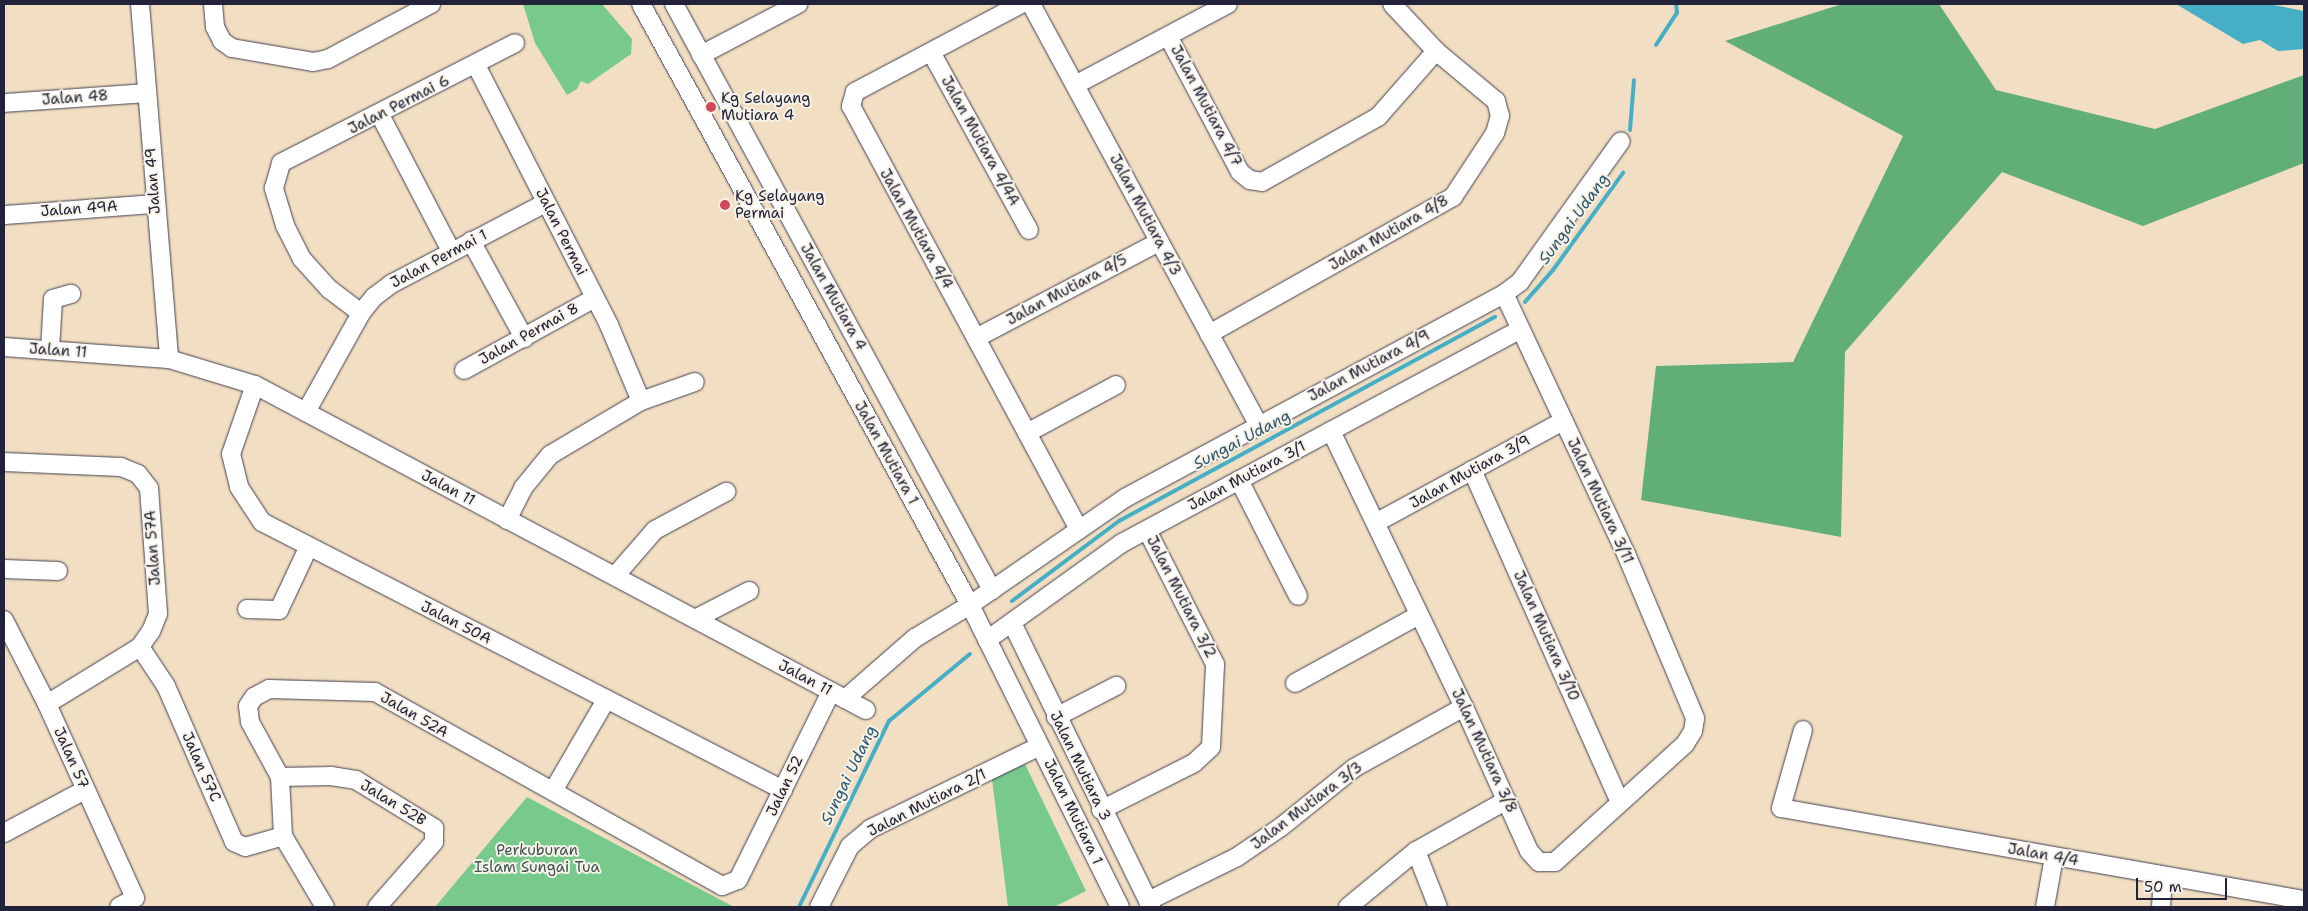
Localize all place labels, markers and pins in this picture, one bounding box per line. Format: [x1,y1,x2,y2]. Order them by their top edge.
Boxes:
place label: Kg Selayang Mutiara 4 [721,89,810,124]
marker: Kg Selayang Mutiara 4 [705,101,717,113]
place label: Kg Selayang Permai [735,187,824,222]
marker: Kg Selayang Permai [719,199,731,211]

